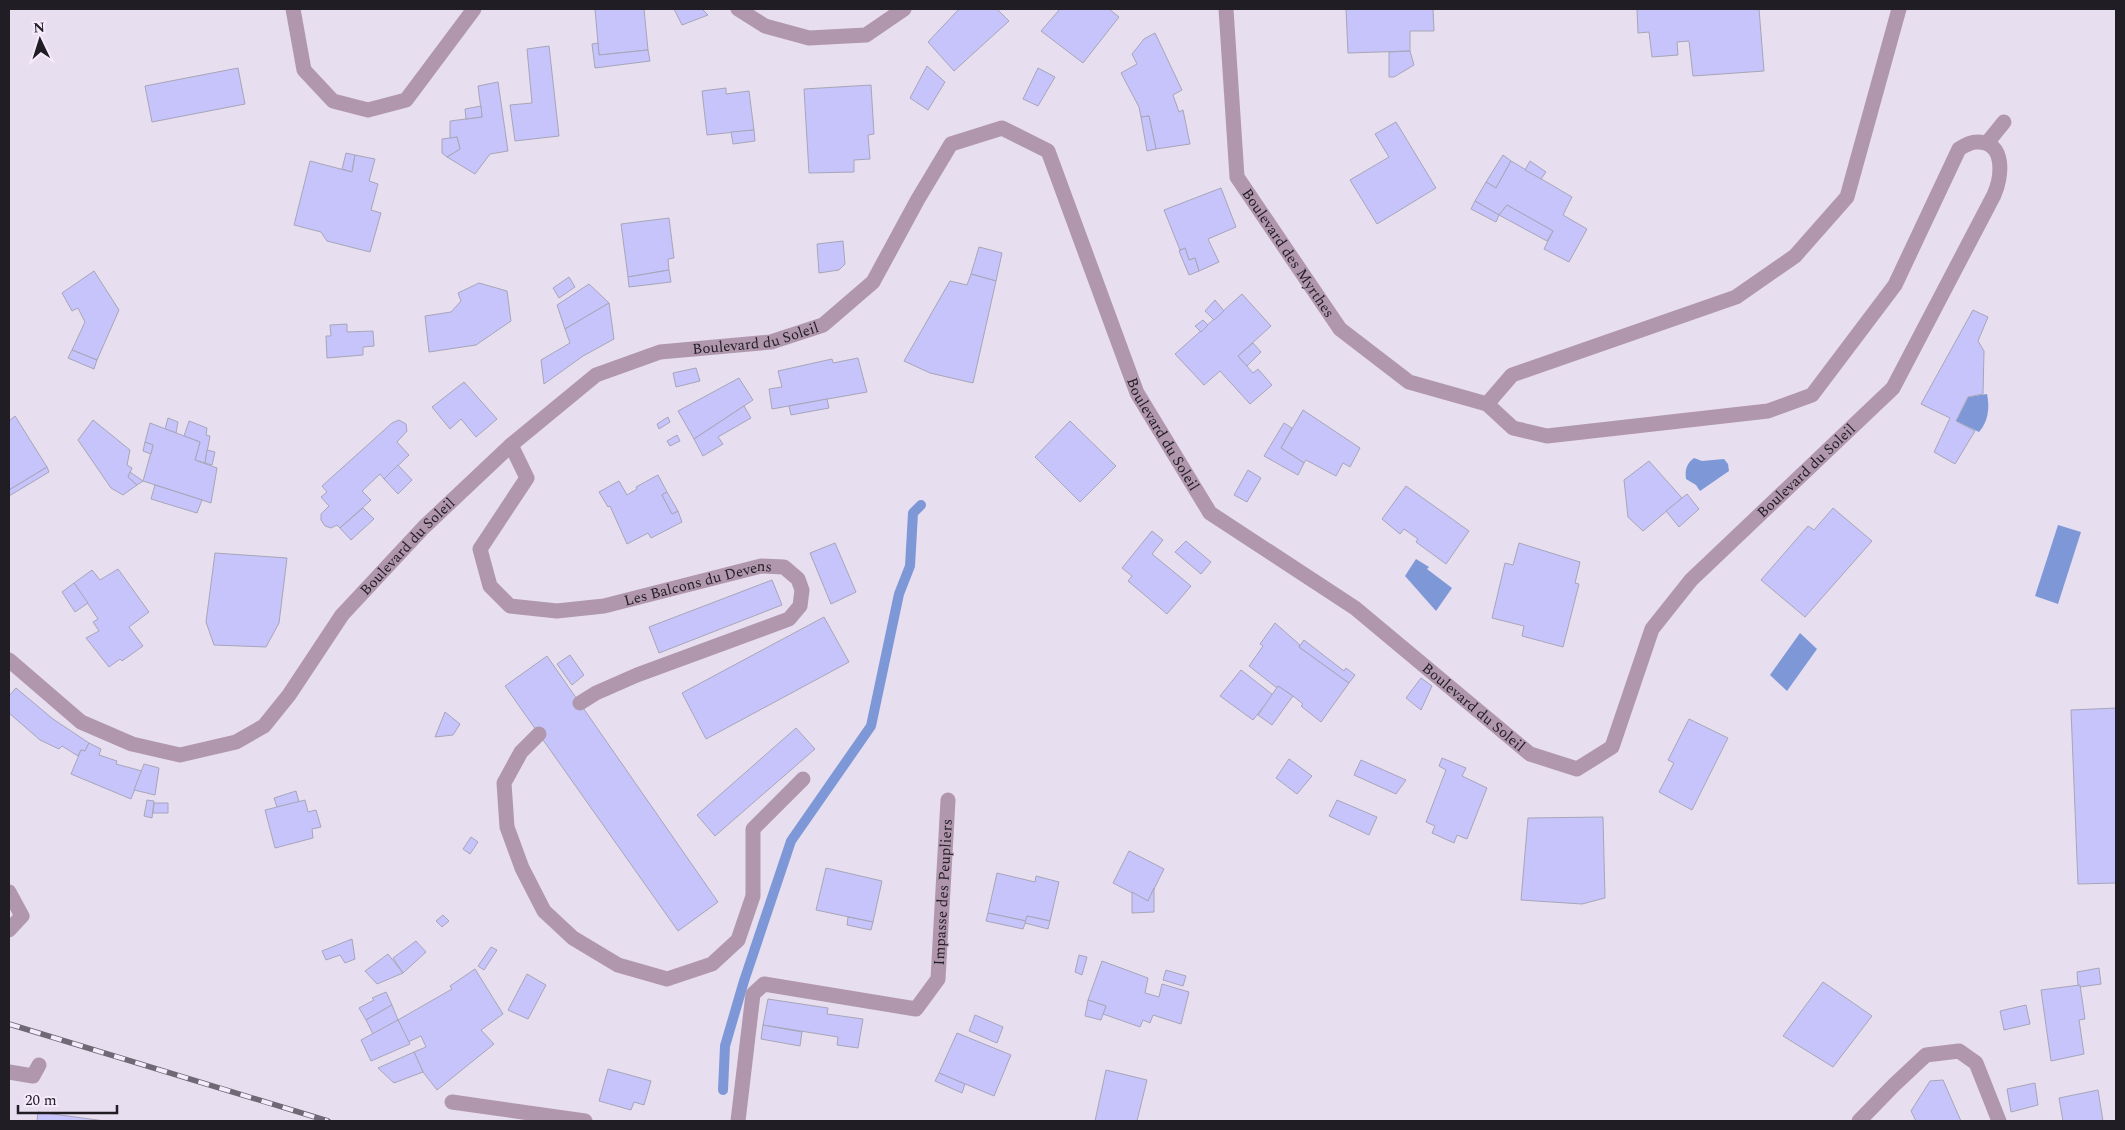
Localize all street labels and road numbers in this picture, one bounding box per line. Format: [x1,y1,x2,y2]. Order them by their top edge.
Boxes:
street label: Boulevard des Myrthes [1236,183,1341,322]
street label: Boulevard du Soleil [691,316,822,361]
street label: Boulevard du Soleil [1121,374,1205,495]
street label: Boulevard du Soleil [1751,418,1861,523]
street label: Boulevard du Soleil [354,492,460,601]
street label: Les Balcons du Devens [622,554,773,612]
street label: Boulevard du Soleil [1417,657,1530,757]
street label: Impasse des Peupliers [927,818,958,966]

